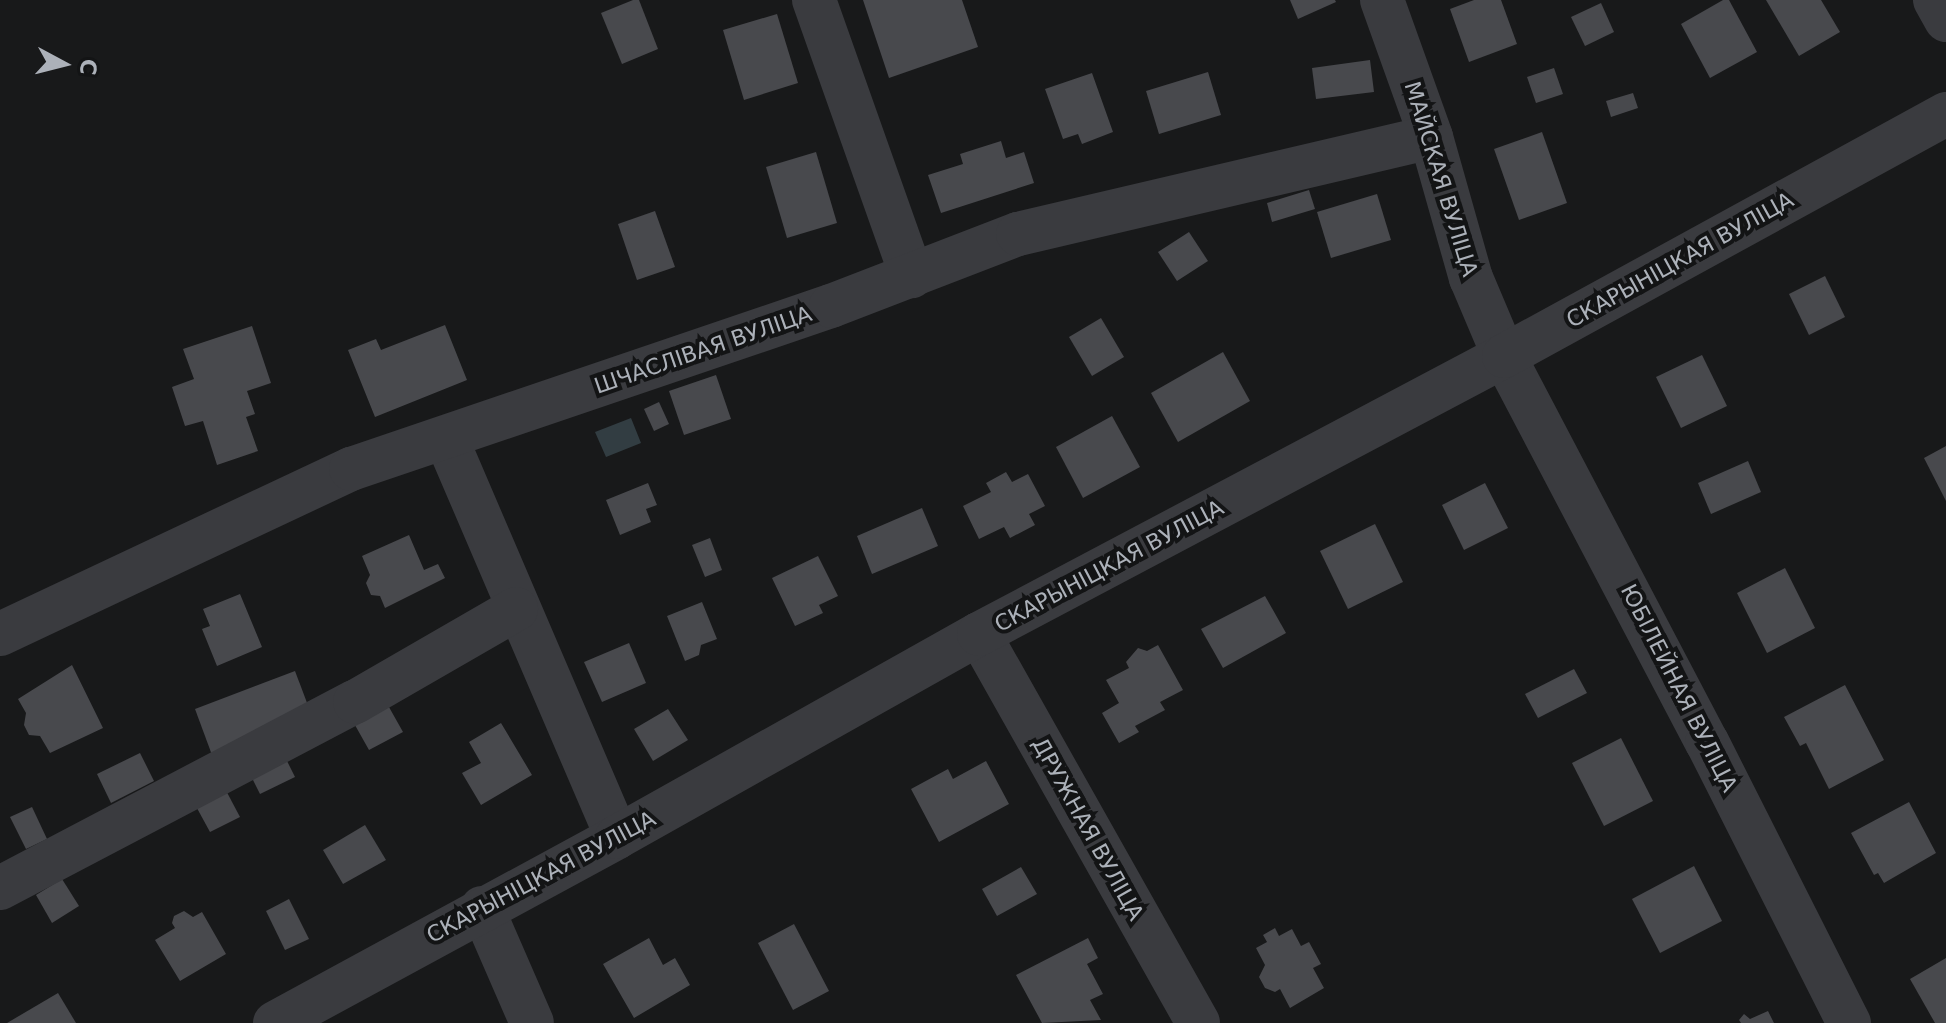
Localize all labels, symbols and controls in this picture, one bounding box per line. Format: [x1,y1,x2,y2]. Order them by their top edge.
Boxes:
north arrow [24,24,104,104]
text: С [75,57,102,77]
street label: МАЙСКАЯ ВУЛІЦА [1399,78,1483,280]
street label: СКАРЫНІЦКАЯ ВУЛІЦА [1562,187,1798,333]
street label: ШЧАСЛІВАЯ ВУЛІЦА [591,300,815,400]
street label: СКАРЫНІЦКАЯ ВУЛІЦА [990,494,1228,638]
street label: ЮБІЛЕЙНАЯ ВУЛІЦА [1615,580,1743,796]
street label: ДРУЖНАЯ ВУЛІЦА [1027,733,1149,925]
street label: СКАРЫНІЦКАЯ ВУЛІЦА [422,805,660,949]

